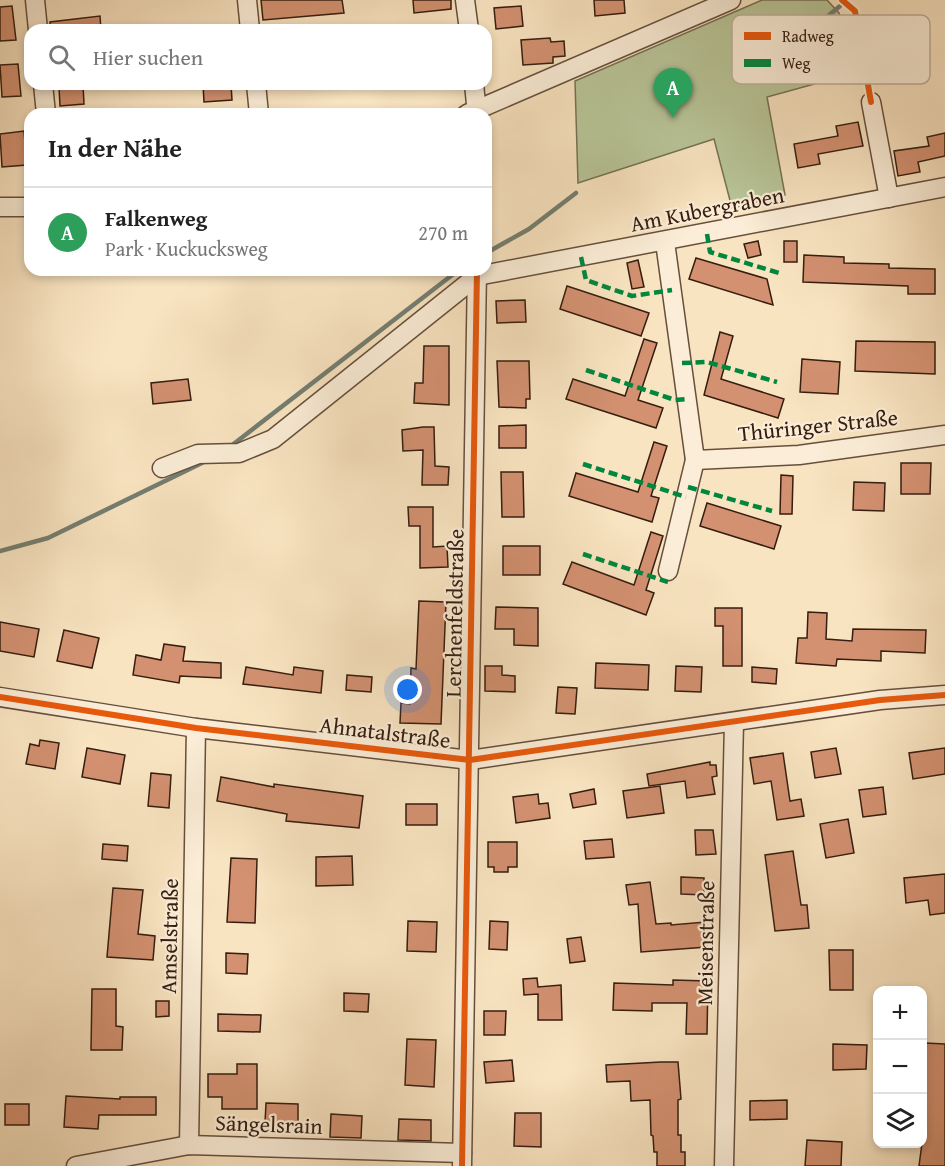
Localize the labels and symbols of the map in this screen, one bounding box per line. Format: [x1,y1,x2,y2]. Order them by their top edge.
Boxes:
legend [732,15,930,84]
text: Radweg [782,24,834,48]
text: Weg [782,51,810,75]
pin: A [654,68,692,118]
street label: Am Kubergraben [627,178,787,240]
street label: Thüringer Straße [737,401,899,449]
street label: Lerchenfeldstraße [437,528,471,698]
your location [393,675,422,704]
street label: Ahnatalstraße [318,708,452,756]
street label: Amselstraße [152,878,186,994]
street label: Meisenstraße [688,880,722,1006]
street label: Sängelsrain [215,1106,324,1142]

